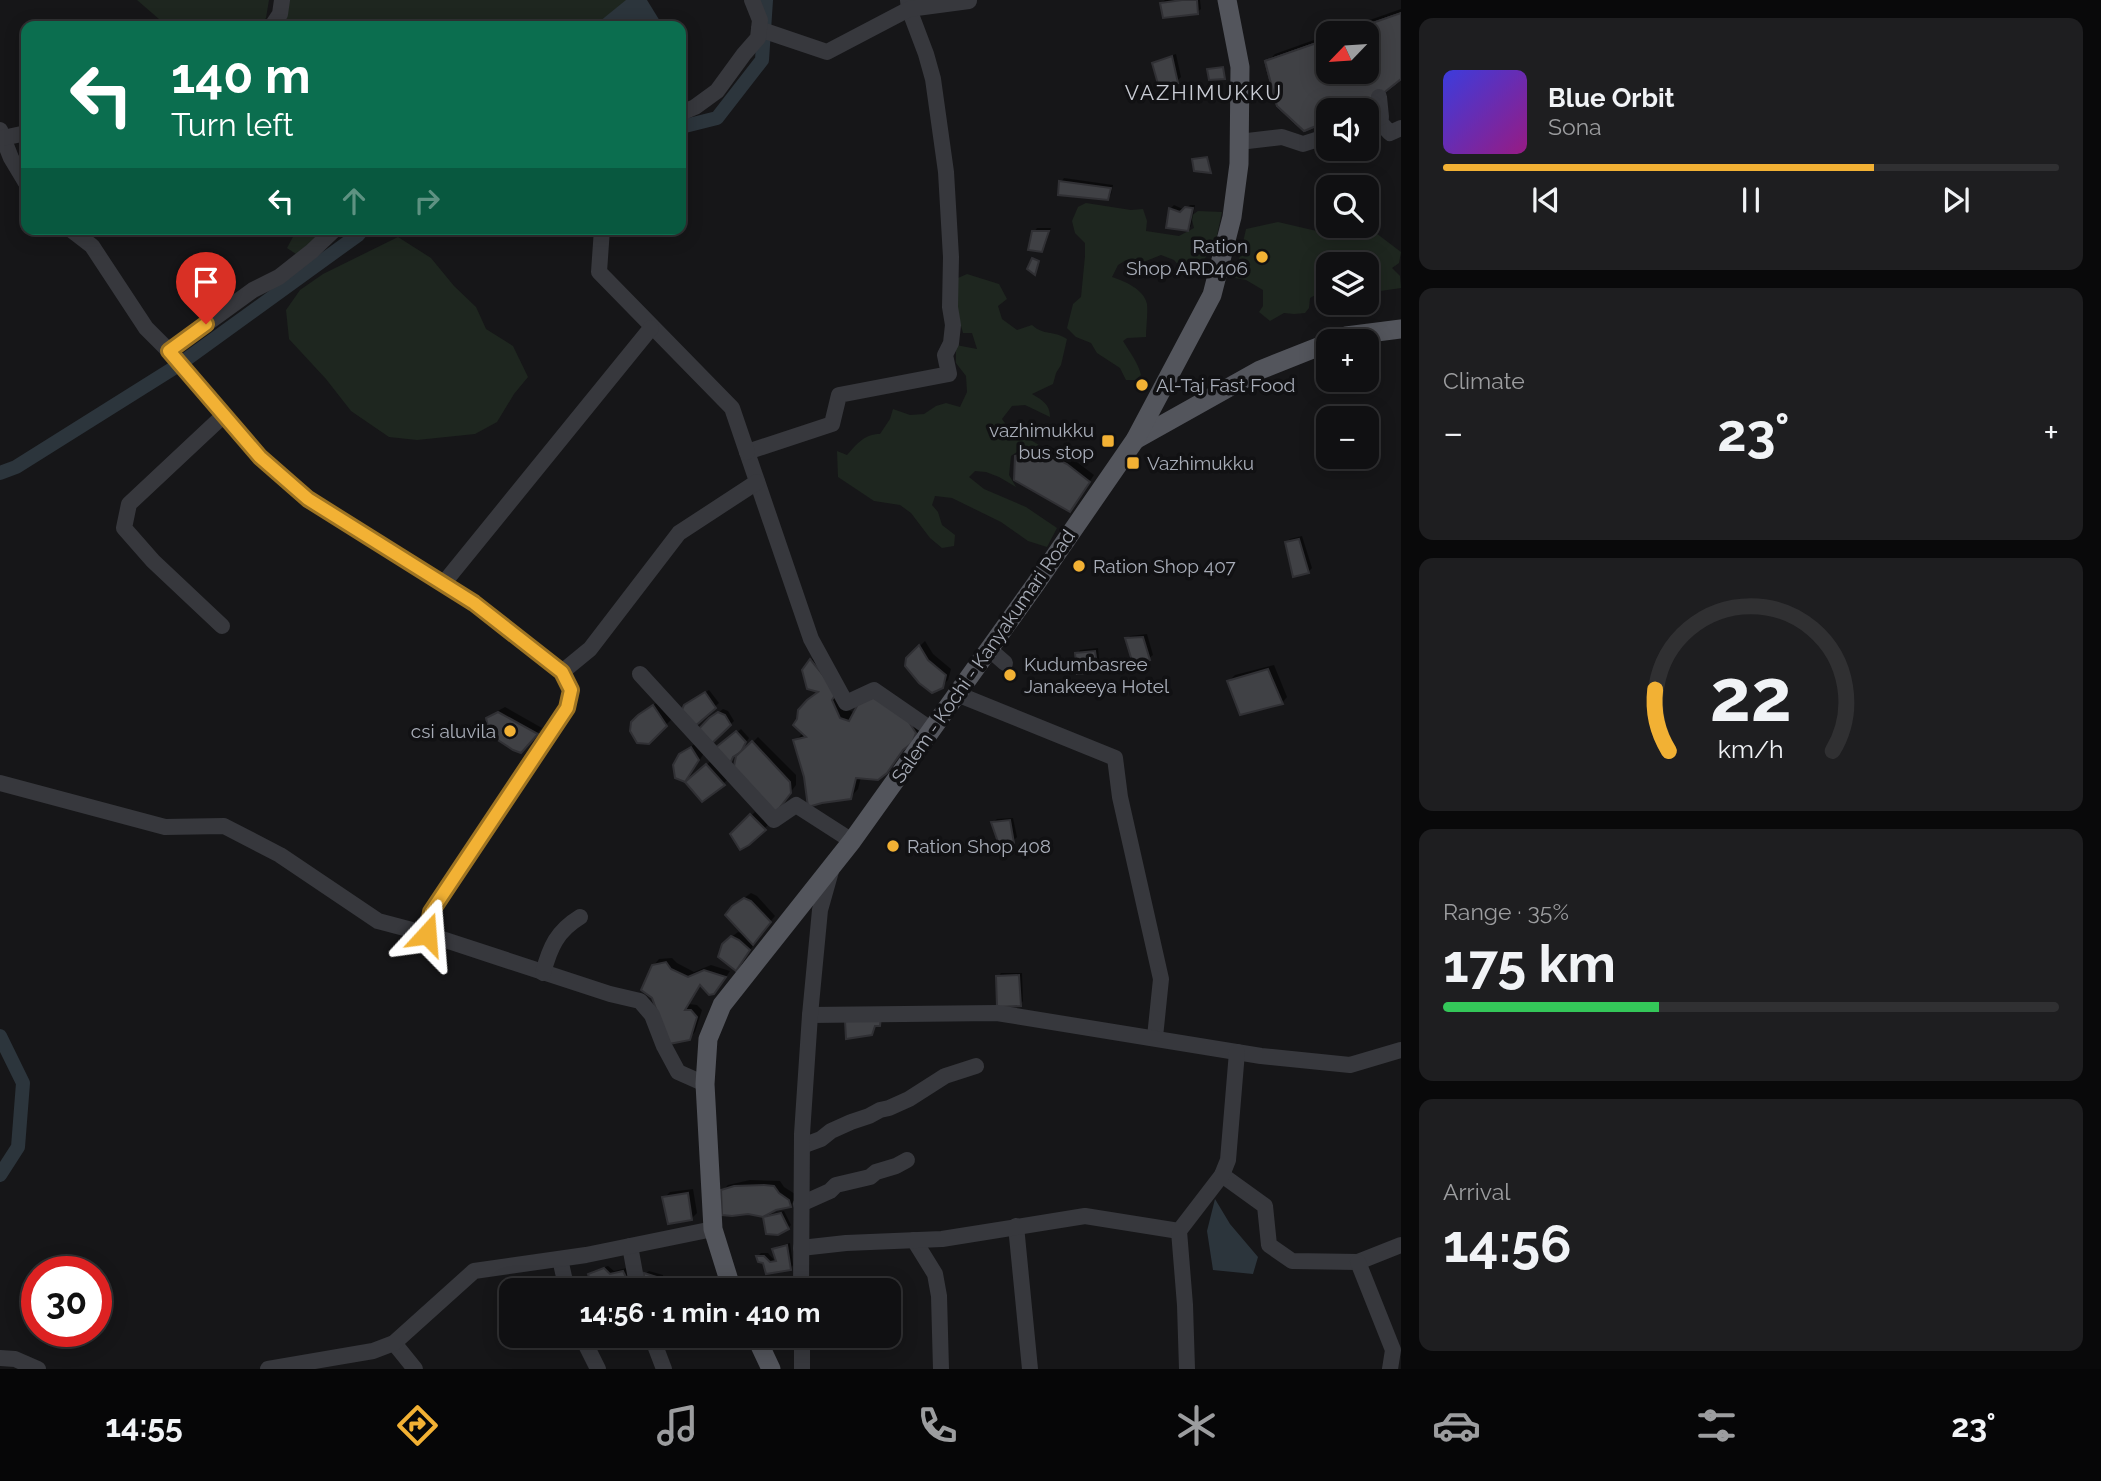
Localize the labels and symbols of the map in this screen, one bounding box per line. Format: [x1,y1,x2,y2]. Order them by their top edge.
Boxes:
north arrow [1316,21,1379,84]
district label: VAZHIMUKKU [1125,80,1283,105]
place label: Ration Shop ARD406 [1126,235,1248,279]
marker: Ration Shop ARD406 [1254,249,1270,265]
pin [176,252,236,324]
place label: Al-Taj Fast Food [1156,374,1295,396]
marker: Al-Taj Fast Food [1134,377,1150,393]
place label: vazhimukku bus stop [989,419,1094,463]
marker: vazhimukku bus stop [1100,433,1116,449]
place label: Vazhimukku [1147,452,1254,474]
marker: Vazhimukku [1125,455,1141,471]
street label: Salem - Kochi - Kanyakumari Road [887,525,1079,787]
place label: Ration Shop 407 [1093,555,1236,577]
marker: Ration Shop 407 [1071,558,1087,574]
place label: Kudumbasree Janakeeya Hotel [1024,653,1170,697]
marker: Kudumbasree Janakeeya Hotel [1002,667,1018,683]
place label: csi aluvila [411,720,496,742]
marker: csi aluvila [502,723,518,739]
place label: Ration Shop 408 [907,835,1051,857]
marker: Ration Shop 408 [885,838,901,854]
position arrow [390,897,464,971]
speed limit sign: 30 [21,1256,112,1347]

